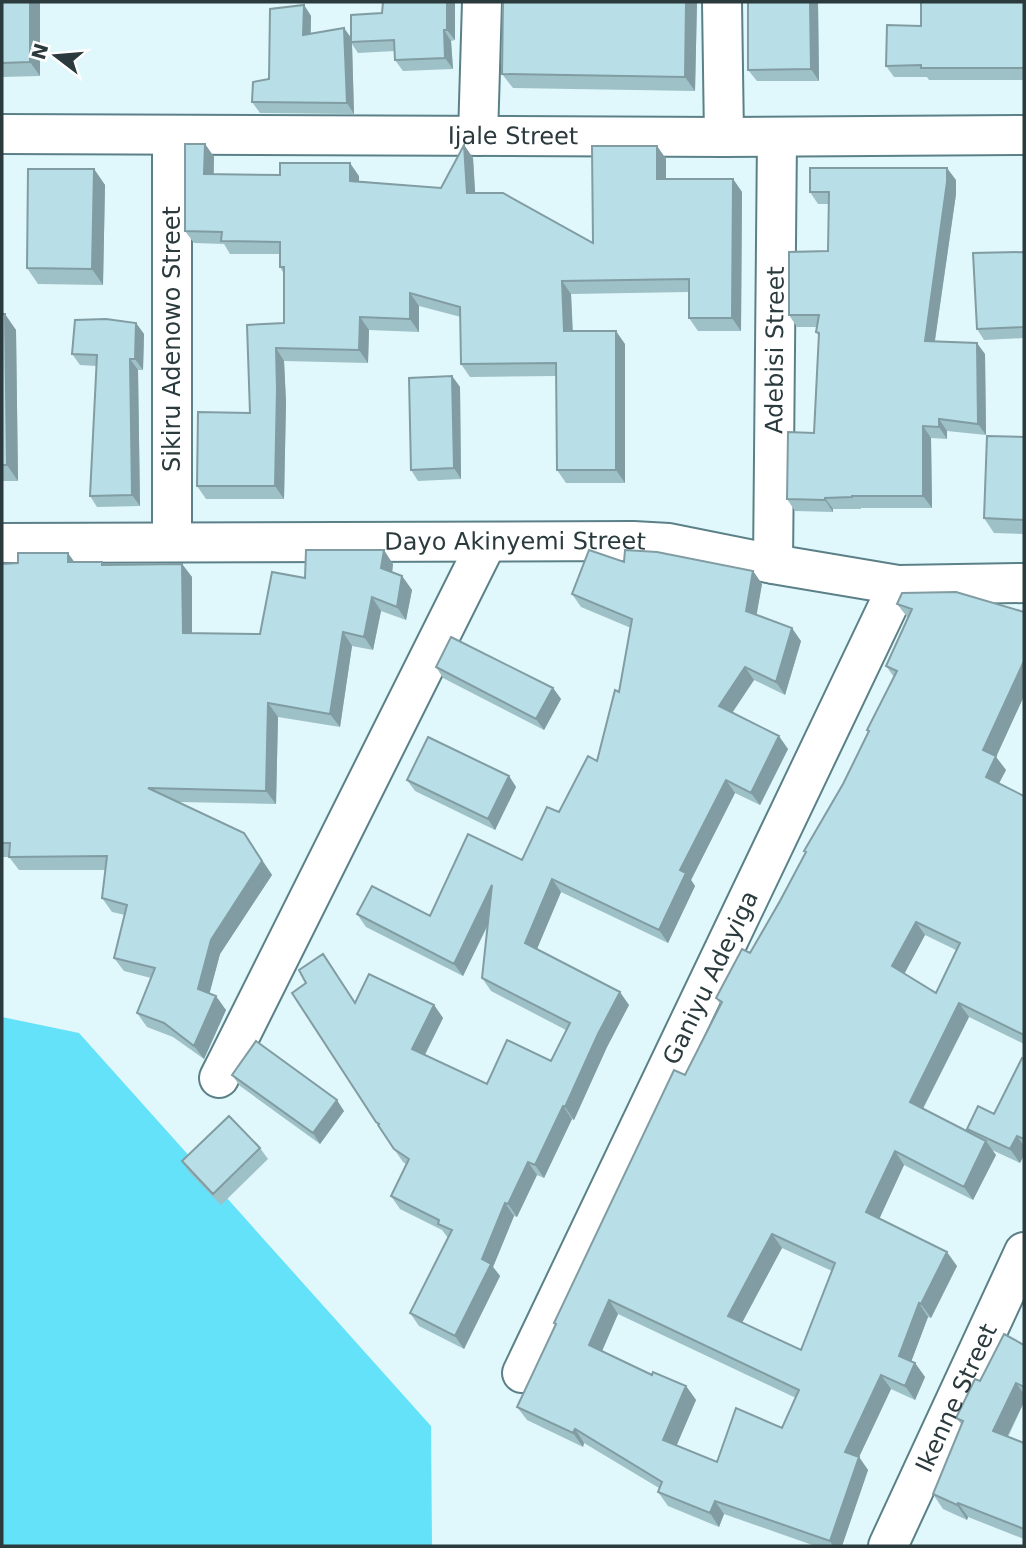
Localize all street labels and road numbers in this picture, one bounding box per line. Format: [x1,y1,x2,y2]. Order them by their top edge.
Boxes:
street label: Ijale Street [448,122,578,150]
street label: Sikiru Adenowo Street [158,206,186,472]
street label: Adebisi Street [760,266,790,434]
street label: Dayo Akinyemi Street [384,527,647,556]
street label: Ganiyu Adeyiga [657,886,764,1069]
street label: Ikenne Street [910,1319,1003,1477]

